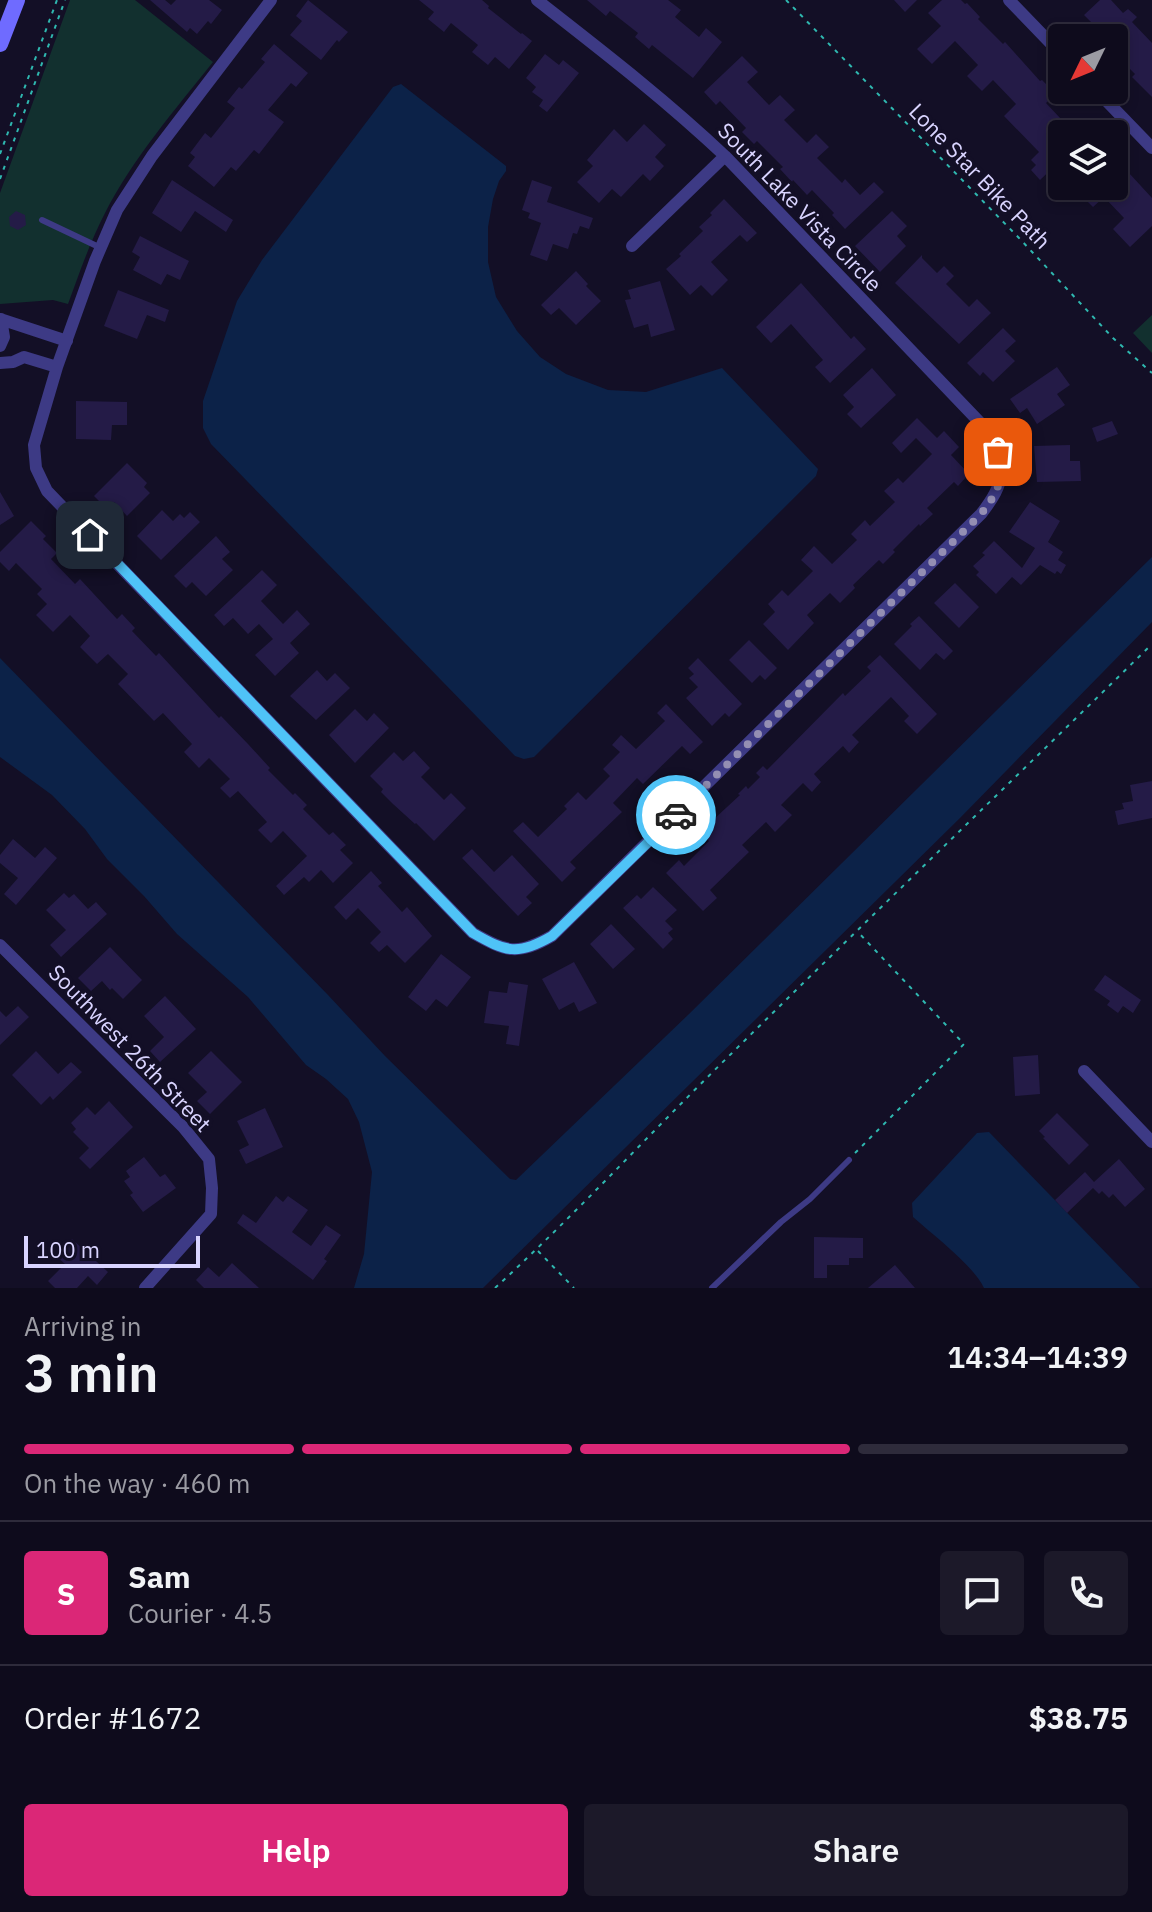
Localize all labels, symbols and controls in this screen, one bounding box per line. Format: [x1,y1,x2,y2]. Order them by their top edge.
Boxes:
north arrow [1048,24,1128,104]
map controls [1048,24,1128,200]
street label: Lone Star Bike Path [903,97,1057,255]
street label: South Lake Vista Circle [712,116,889,298]
button: layers [1048,120,1128,200]
pin [964,418,1032,486]
icon: bag [976,430,1020,474]
pin [56,501,124,569]
icon: home [68,513,112,557]
courier [636,775,716,855]
icon: car [654,793,698,837]
street label: Southwest 26th Street [43,958,218,1138]
scale bar [24,1232,200,1268]
text: 100 m [36,1235,100,1264]
text: Arriving in [24,1309,141,1343]
text: 14:34–14:39 [947,1337,1128,1376]
text: 3 min [24,1339,159,1406]
text: On the way · 460 m [24,1466,250,1500]
button: chat [940,1551,1024,1635]
button: phone [1044,1551,1128,1635]
text: Sam [128,1557,191,1596]
text: S [57,1574,75,1613]
text: Courier · 4.5 [128,1596,272,1630]
text: Order #1672 [24,1698,201,1737]
text: $38.75 [1029,1698,1128,1737]
button: Help [24,1804,568,1896]
button: Share [584,1804,1128,1896]

